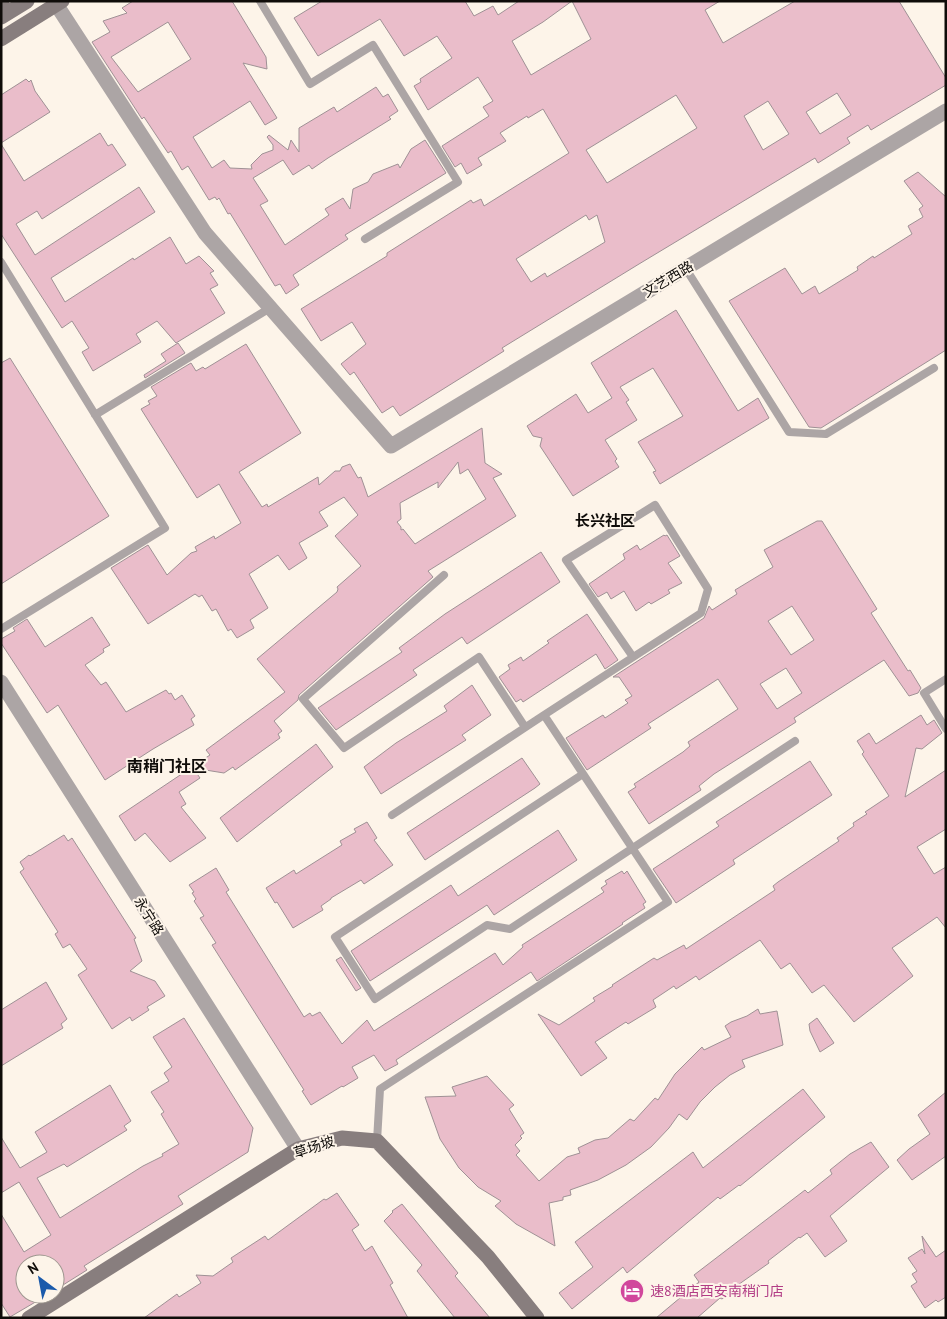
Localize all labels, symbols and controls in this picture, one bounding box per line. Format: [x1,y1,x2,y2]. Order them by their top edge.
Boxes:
street label: 文艺西路 [639,257,697,301]
district label: 长兴社区 [575,511,635,530]
district label: 南稍门社区 [127,756,207,776]
street label: 永宁路 [130,893,168,939]
street label: 草场坡 [291,1132,337,1162]
north arrow [15,1254,65,1304]
text: N [24,1258,42,1278]
hotel icon: 速8酒店西安南稍门店 [619,1278,645,1304]
place label: 速8酒店西安南稍门店 [650,1282,784,1300]

